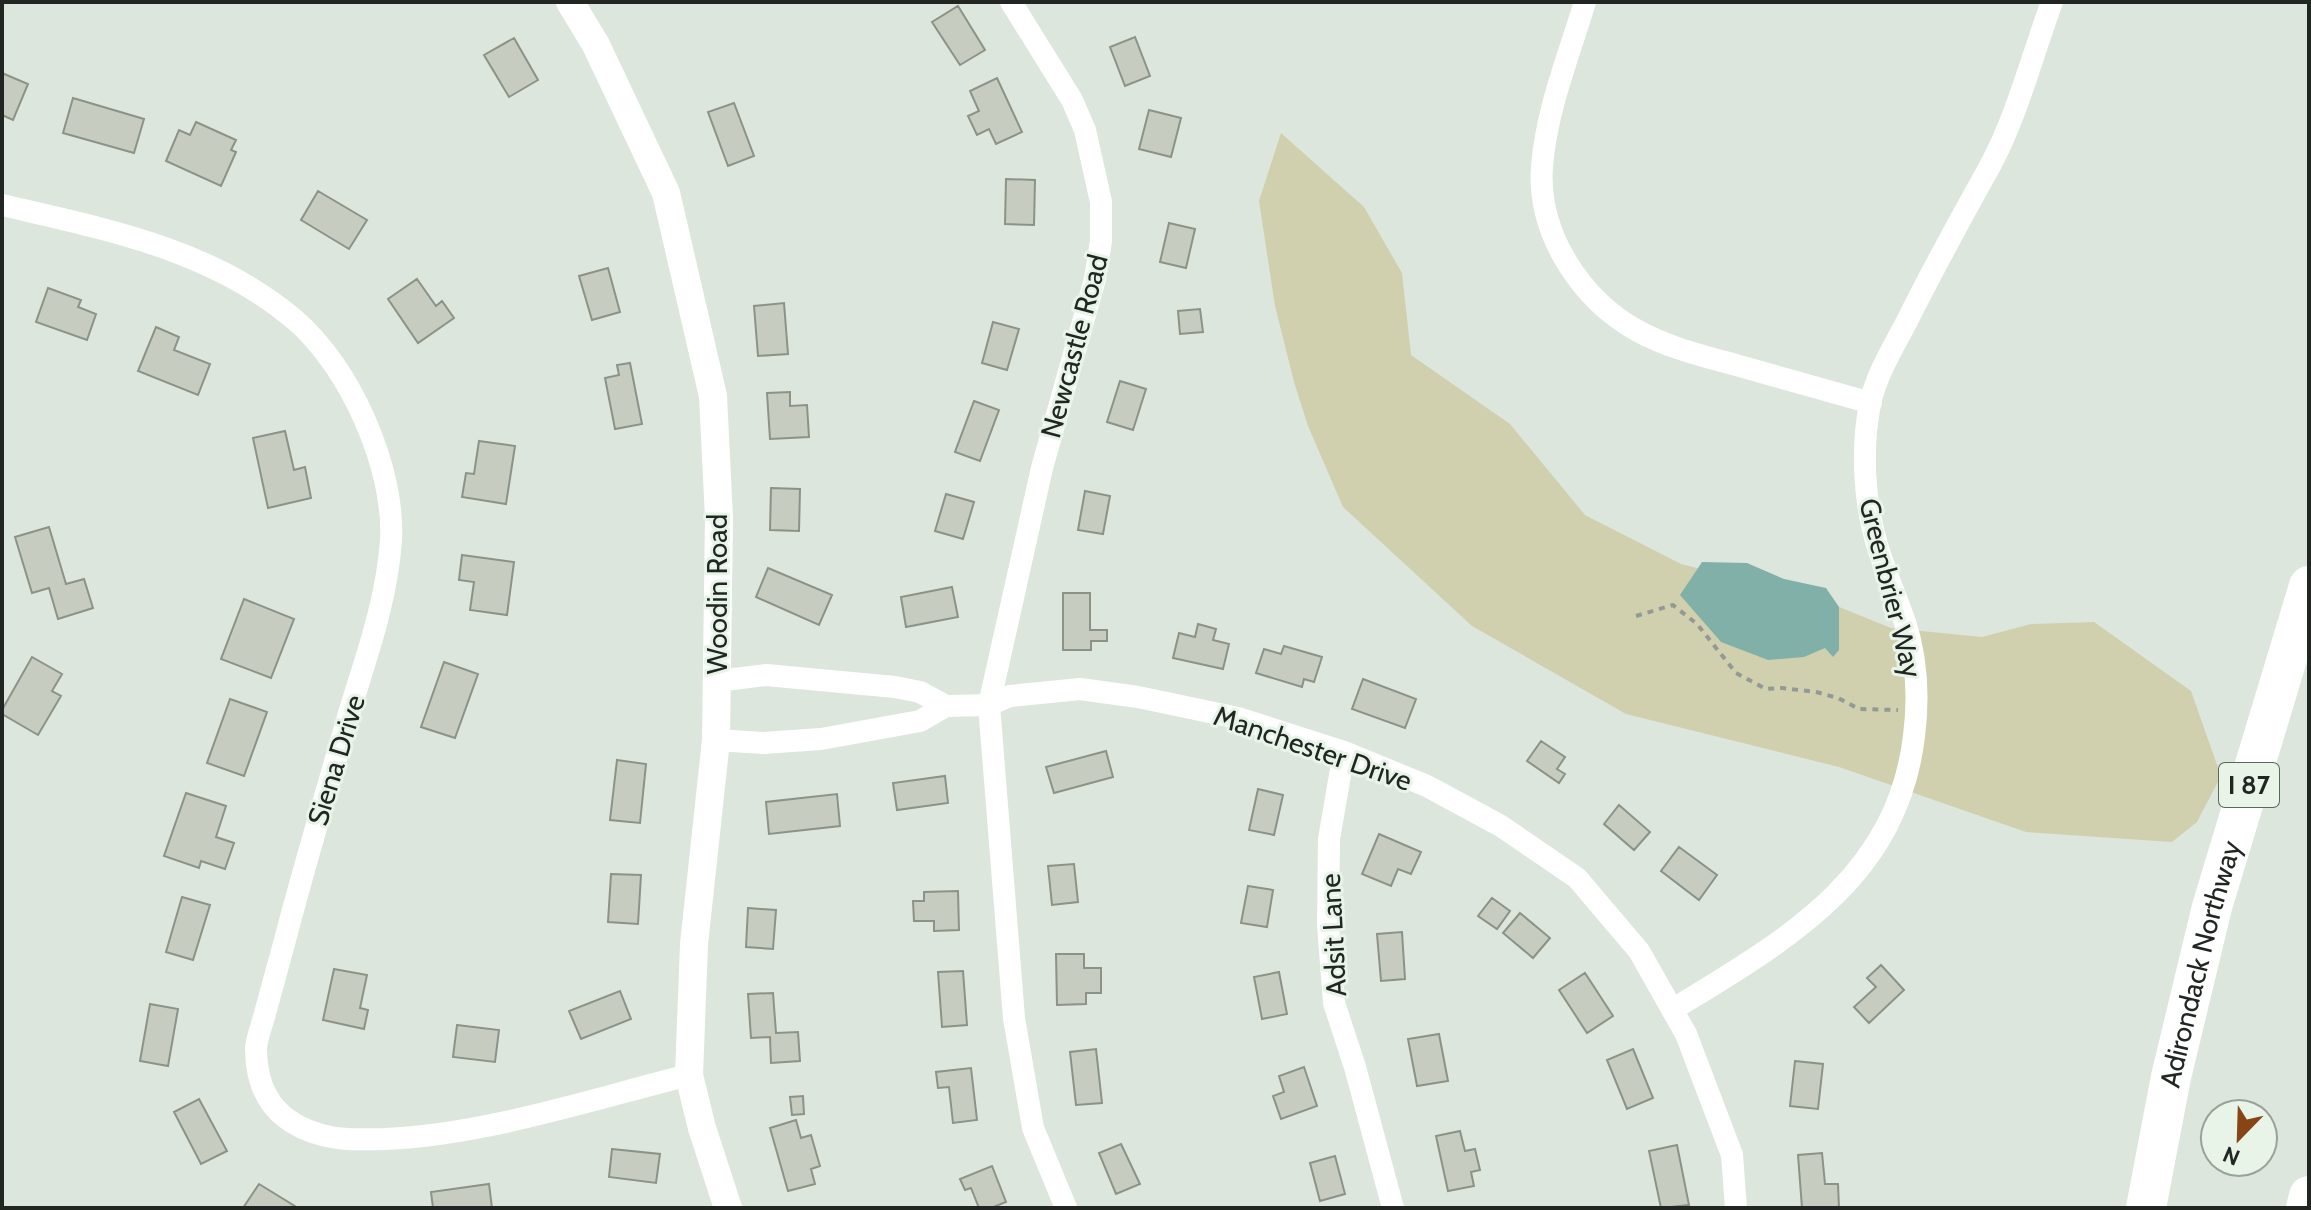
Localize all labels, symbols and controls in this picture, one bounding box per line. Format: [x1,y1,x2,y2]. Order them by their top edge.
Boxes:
street label: Newcastle Road [1033,250,1115,442]
street label: Greenbrier Way [1852,495,1930,681]
street label: Woodin Road [700,514,734,674]
street label: Siena Drive [300,691,372,829]
street label: Manchester Drive [1210,698,1416,798]
road number: I 87 [2219,763,2279,807]
street label: Adirondack Northway [2152,836,2248,1090]
street label: Adsit Lane [1313,873,1353,997]
north arrow [2199,1098,2279,1178]
text: N [2219,1140,2244,1171]

